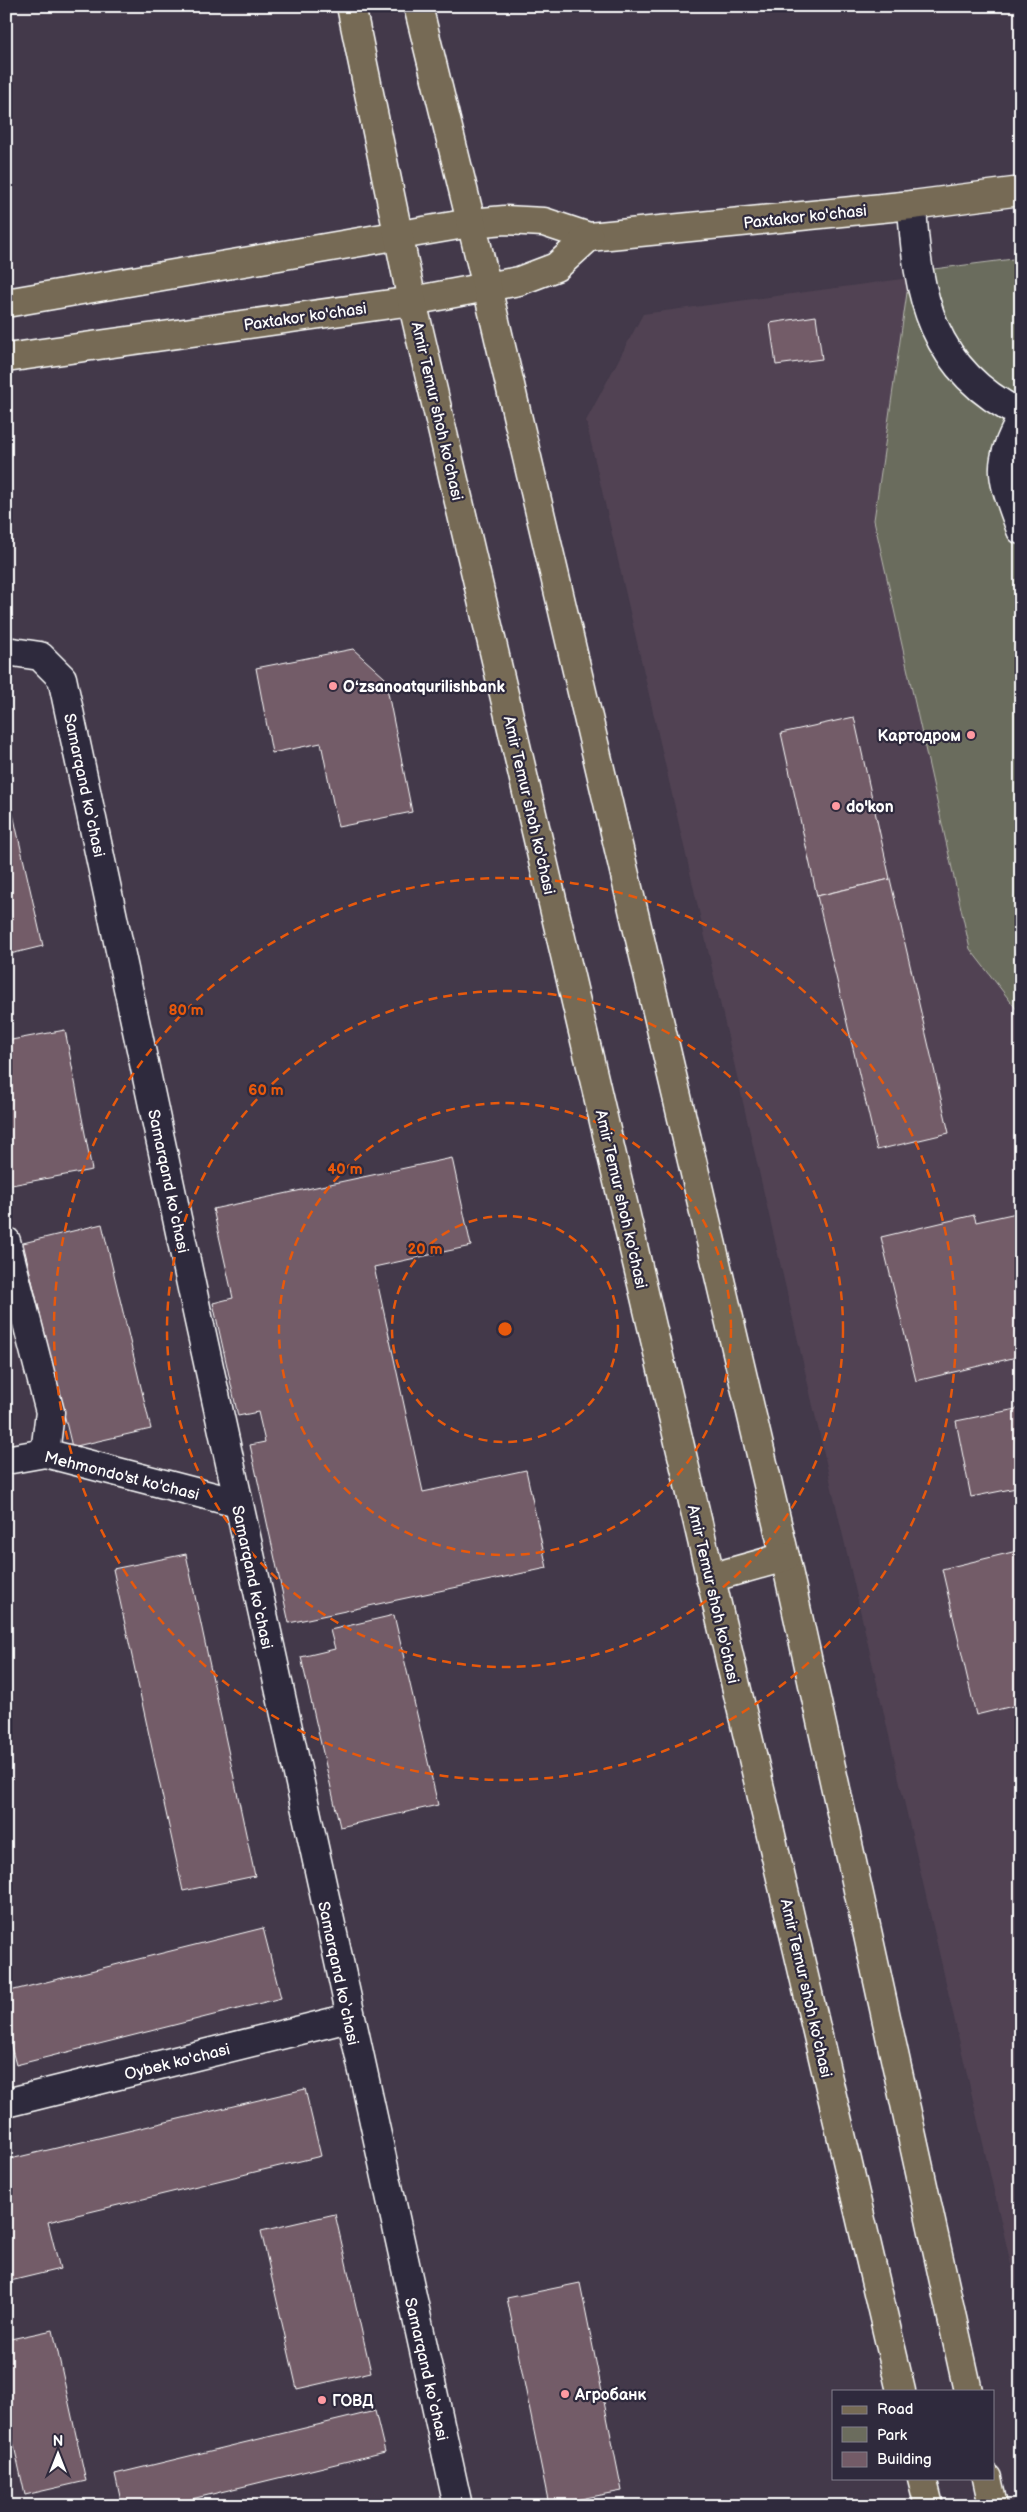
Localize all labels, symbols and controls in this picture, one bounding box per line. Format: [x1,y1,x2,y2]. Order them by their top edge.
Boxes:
street label: Paxtakor ko'chasi [742,202,868,233]
street label: Paxtakor ko'chasi [242,299,368,336]
street label: Amir Temur shoh ko'chasi [407,320,466,503]
place label: Oʻzsanoatqurilishbank [343,678,505,697]
marker: Oʻzsanoatqurilishbank [327,680,339,692]
street label: Samarqand ko‘chasi [59,712,108,859]
street label: Amir Temur shoh ko'chasi [499,714,558,897]
place label: Картодром [878,727,961,746]
marker: Картодром [965,729,977,741]
place label: do'kon [846,798,894,817]
marker: do'kon [830,800,842,812]
text: 80 m [168,1001,204,1020]
text: 60 m [248,1081,284,1100]
street label: Samarqand ko‘chasi [143,1108,192,1255]
street label: Amir Temur shoh ko'chasi [591,1108,650,1291]
text: 40 m [327,1160,363,1179]
text: 20 m [408,1240,443,1259]
centre of rings [496,1320,514,1338]
street label: Mehmondo'st ko'chasi [42,1448,201,1505]
street label: Amir Temur shoh ko'chasi [683,1503,742,1686]
street label: Samarqand ko‘chasi [227,1504,276,1651]
street label: Amir Temur shoh ko'chasi [776,1897,835,2080]
street label: Samarqand ko‘chasi [313,1900,362,2047]
street label: Oybek ko'chasi [123,2040,232,2085]
street label: Samarqand ko‘chasi [400,2296,451,2443]
place label: Агробанк [574,2386,646,2405]
marker: Агробанк [559,2388,571,2400]
legend [832,2390,994,2480]
place label: ГОВД [332,2392,374,2411]
marker: ГОВД [316,2394,328,2406]
text: Road [877,2400,913,2419]
text: Park [877,2426,908,2445]
north arrow [32,2430,82,2480]
text: N [53,2433,63,2450]
text: Building [877,2450,932,2469]

